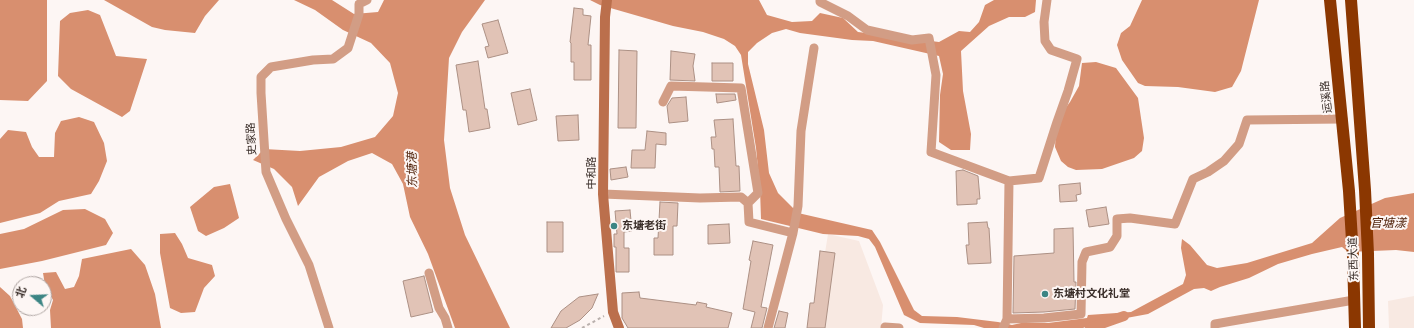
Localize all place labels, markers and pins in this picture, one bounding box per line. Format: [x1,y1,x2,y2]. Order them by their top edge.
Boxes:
place label: 东塘老街 [622,219,666,233]
marker: 东塘老街 [609,221,619,231]
place label: 东塘村文化礼堂 [1053,287,1130,301]
marker: 东塘村文化礼堂 [1040,289,1050,299]

